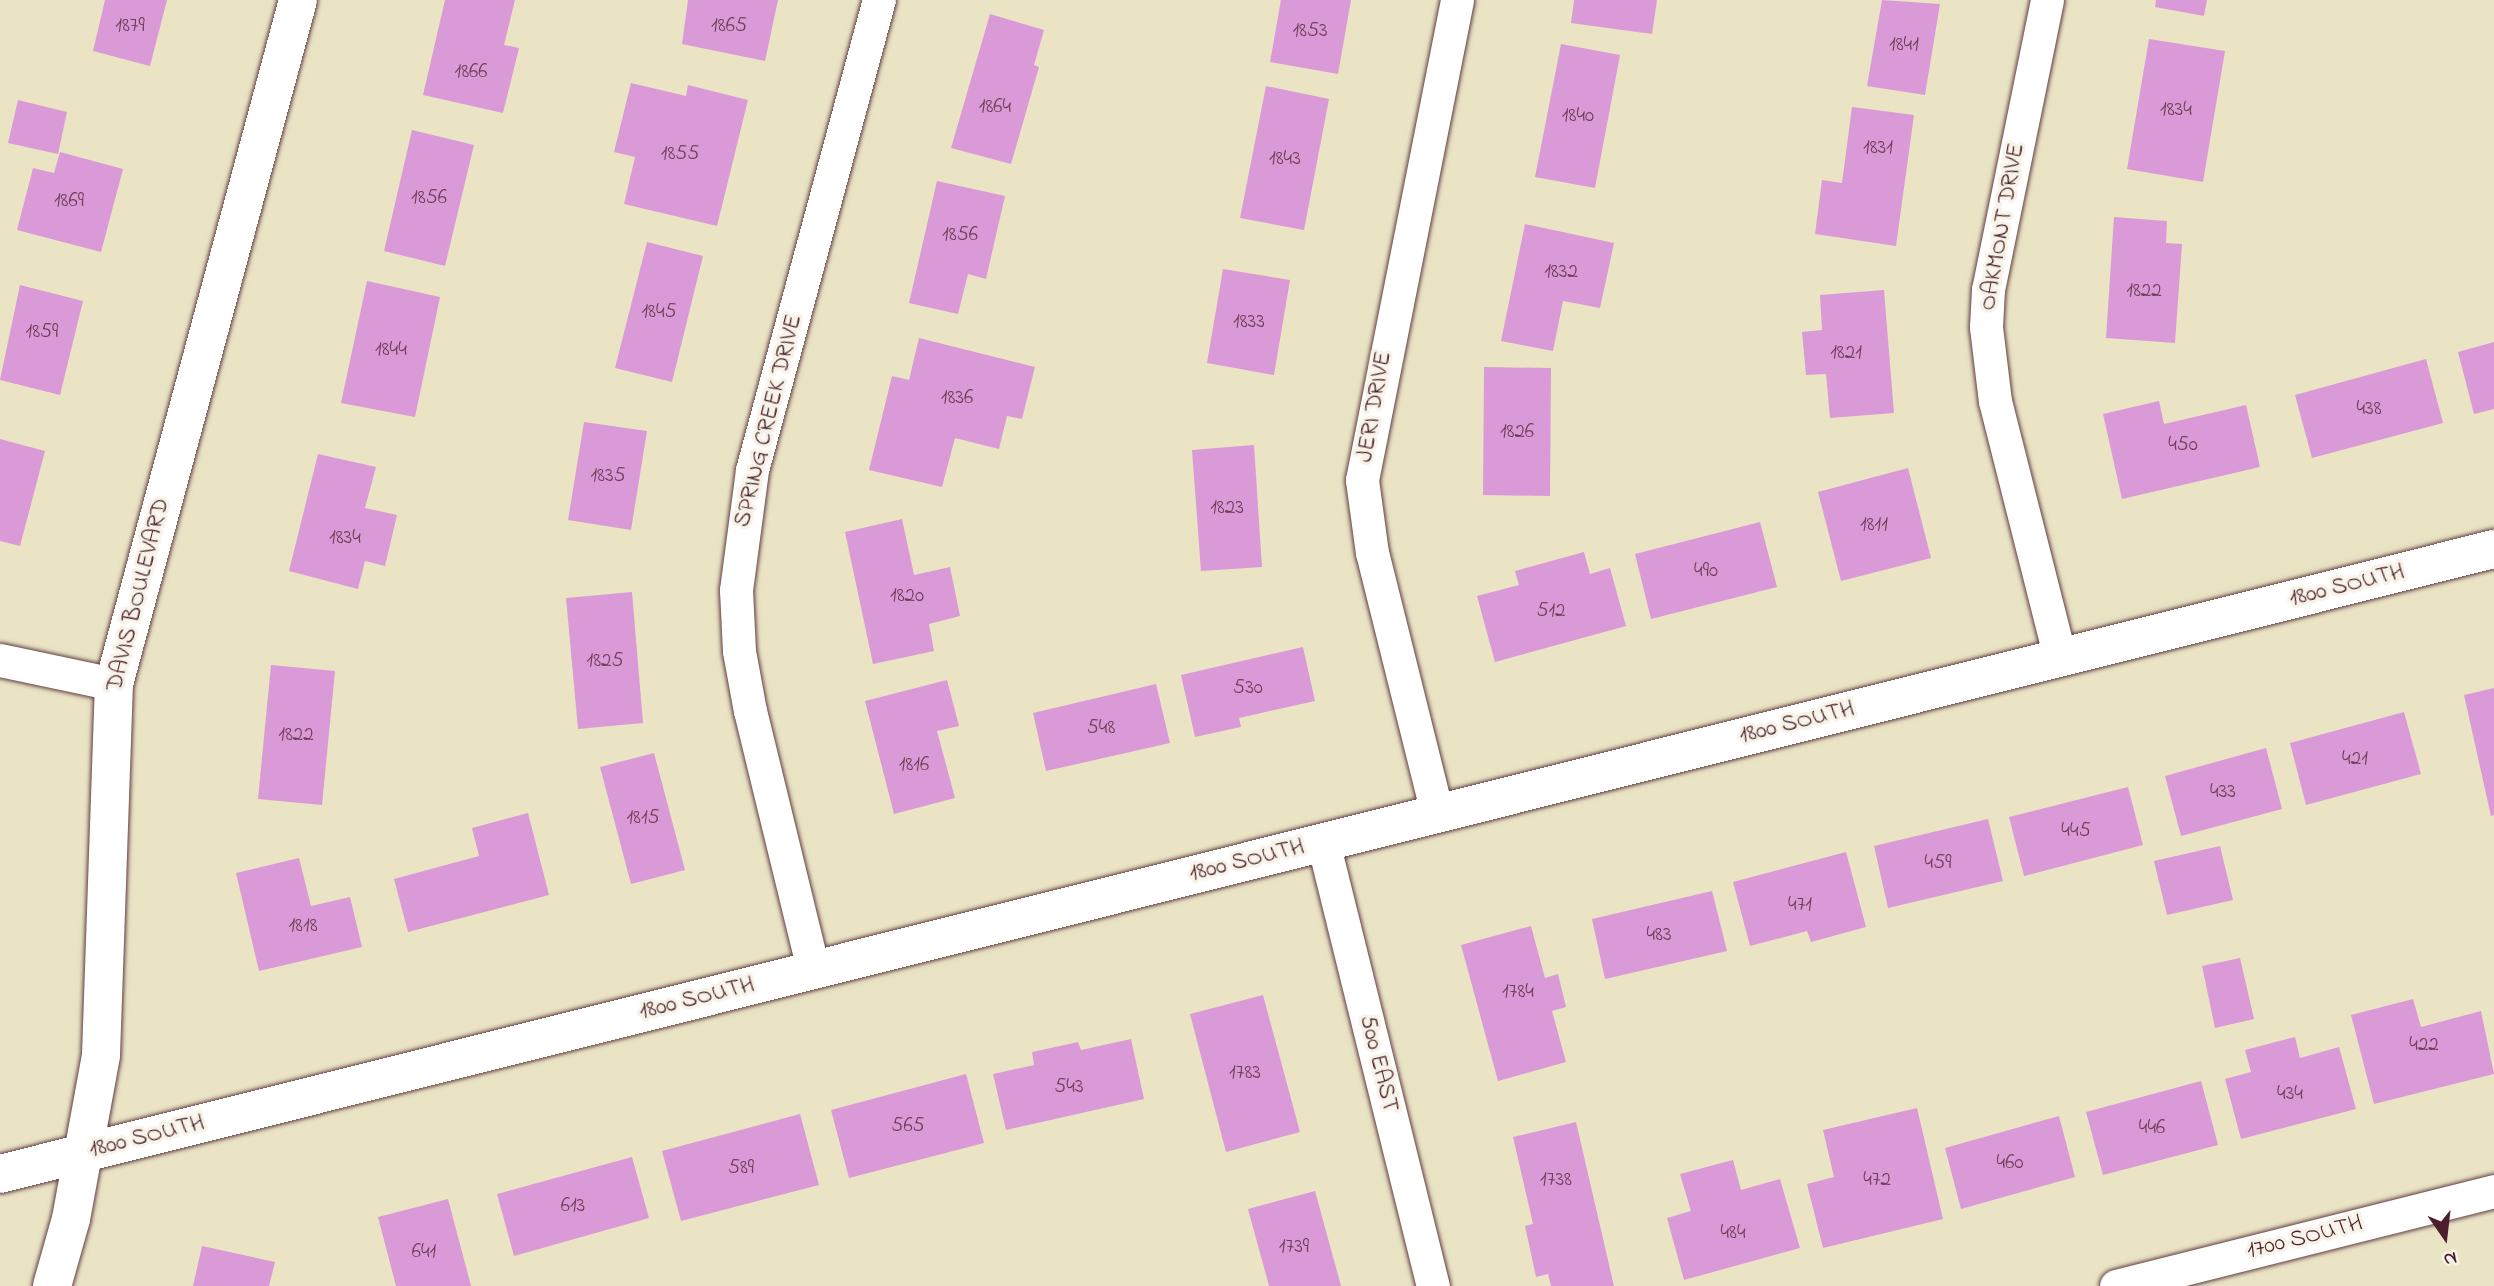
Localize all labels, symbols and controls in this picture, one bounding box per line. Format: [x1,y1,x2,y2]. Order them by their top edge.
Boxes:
house number: 1879 [115,13,145,39]
house number: 1865 [711,13,747,39]
house number: 1853 [1292,18,1328,44]
house number: 1841 [1889,32,1919,58]
house number: 1866 [454,59,488,85]
house number: 1864 [979,94,1011,120]
house number: 1834 [2160,97,2192,123]
house number: 1840 [1562,103,1594,129]
house number: 1831 [1863,135,1893,161]
house number: 1855 [661,141,699,167]
street label: OAKMONT DRIVE [1974,141,2032,313]
house number: 1843 [1269,146,1301,172]
house number: 1856 [411,185,447,211]
house number: 1869 [54,188,84,214]
house number: 1856 [942,222,978,248]
house number: 1832 [1544,259,1578,285]
house number: 1822 [2126,278,2162,304]
house number: 1845 [641,299,677,325]
house number: 1833 [1233,309,1265,335]
street label: SPRING CREEK DRIVE [729,312,809,530]
house number: 1859 [26,319,58,345]
house number: 1844 [375,337,407,363]
house number: 1821 [1830,340,1862,366]
street label: JERI DRIVE [1351,349,1399,465]
house number: 1836 [941,385,973,411]
house number: 438 [2356,396,2382,422]
house number: 1826 [1500,419,1534,445]
house number: 450 [2168,432,2198,458]
house number: 1835 [590,463,626,489]
street label: DAVIS BOULEVARD [101,495,177,695]
house number: 1823 [1210,495,1244,521]
house number: 1811 [1860,512,1888,538]
house number: 1834 [329,525,361,551]
house number: 490 [1694,558,1718,584]
street label: 1800 SOUTH [2287,558,2407,614]
house number: 1820 [890,583,924,609]
house number: 512 [1536,598,1566,624]
house number: 1825 [586,648,624,674]
house number: 530 [1233,675,1263,701]
street label: 1800 SOUTH [1737,695,1857,751]
house number: 548 [1087,715,1115,741]
house number: 1822 [278,722,314,748]
house number: 421 [2342,746,2368,772]
house number: 1816 [899,752,929,778]
house number: 433 [2210,779,2236,805]
house number: 1815 [626,805,660,831]
house number: 445 [2061,818,2091,844]
street label: 1800 SOUTH [1187,833,1307,889]
house number: 459 [1925,850,1951,876]
house number: 471 [1788,892,1812,918]
house number: 1818 [288,913,318,939]
house number: 483 [1646,922,1672,948]
street label: 1800 SOUTH [637,971,757,1027]
house number: 1784 [1502,979,1534,1005]
street label: 500 EAST [1352,1013,1404,1115]
house number: 422 [2409,1032,2439,1058]
house number: 1783 [1229,1060,1261,1086]
house number: 543 [1054,1074,1084,1100]
house number: 434 [2277,1081,2303,1107]
street label: 1800 SOUTH [87,1109,207,1165]
house number: 565 [891,1113,925,1139]
house number: 446 [2139,1115,2165,1141]
house number: 460 [1997,1150,2023,1176]
house number: 589 [728,1155,754,1181]
house number: 1738 [1540,1167,1572,1193]
house number: 472 [1863,1167,1891,1193]
house number: 613 [561,1193,585,1219]
north arrow [2410,1202,2480,1272]
street label: 1700 SOUTH [2244,1210,2366,1266]
house number: 484 [1720,1220,1746,1246]
house number: 1739 [1279,1234,1309,1260]
house number: 641 [412,1239,436,1265]
text: N [2441,1243,2460,1273]

